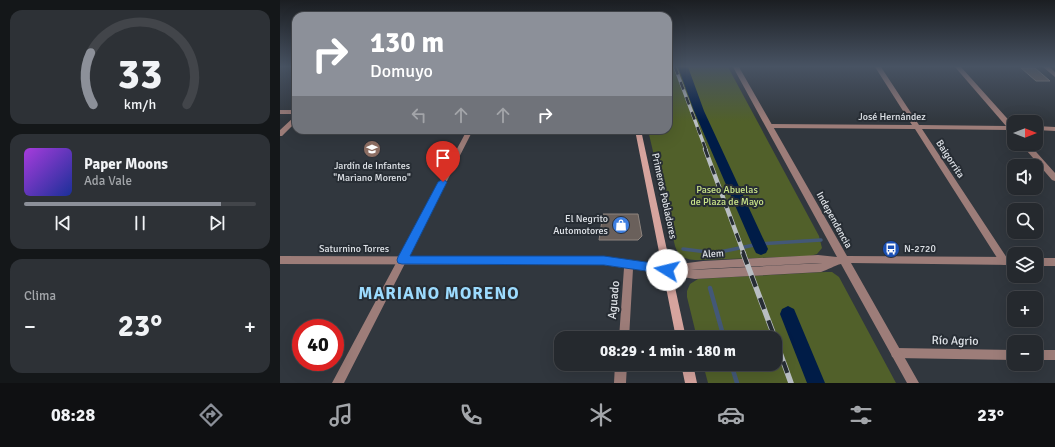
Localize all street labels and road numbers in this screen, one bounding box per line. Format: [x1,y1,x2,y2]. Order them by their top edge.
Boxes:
street label: José Hernández [858,111,926,123]
street label: Baigorrita [933,138,967,180]
street label: Primeros Pobladores [649,152,679,241]
street label: Independencia [814,190,854,250]
street label: Saturnino Torres [319,243,390,255]
street label: Alem [702,247,724,261]
street label: Aguado [605,280,623,320]
street label: Río Agrio [931,333,979,349]

